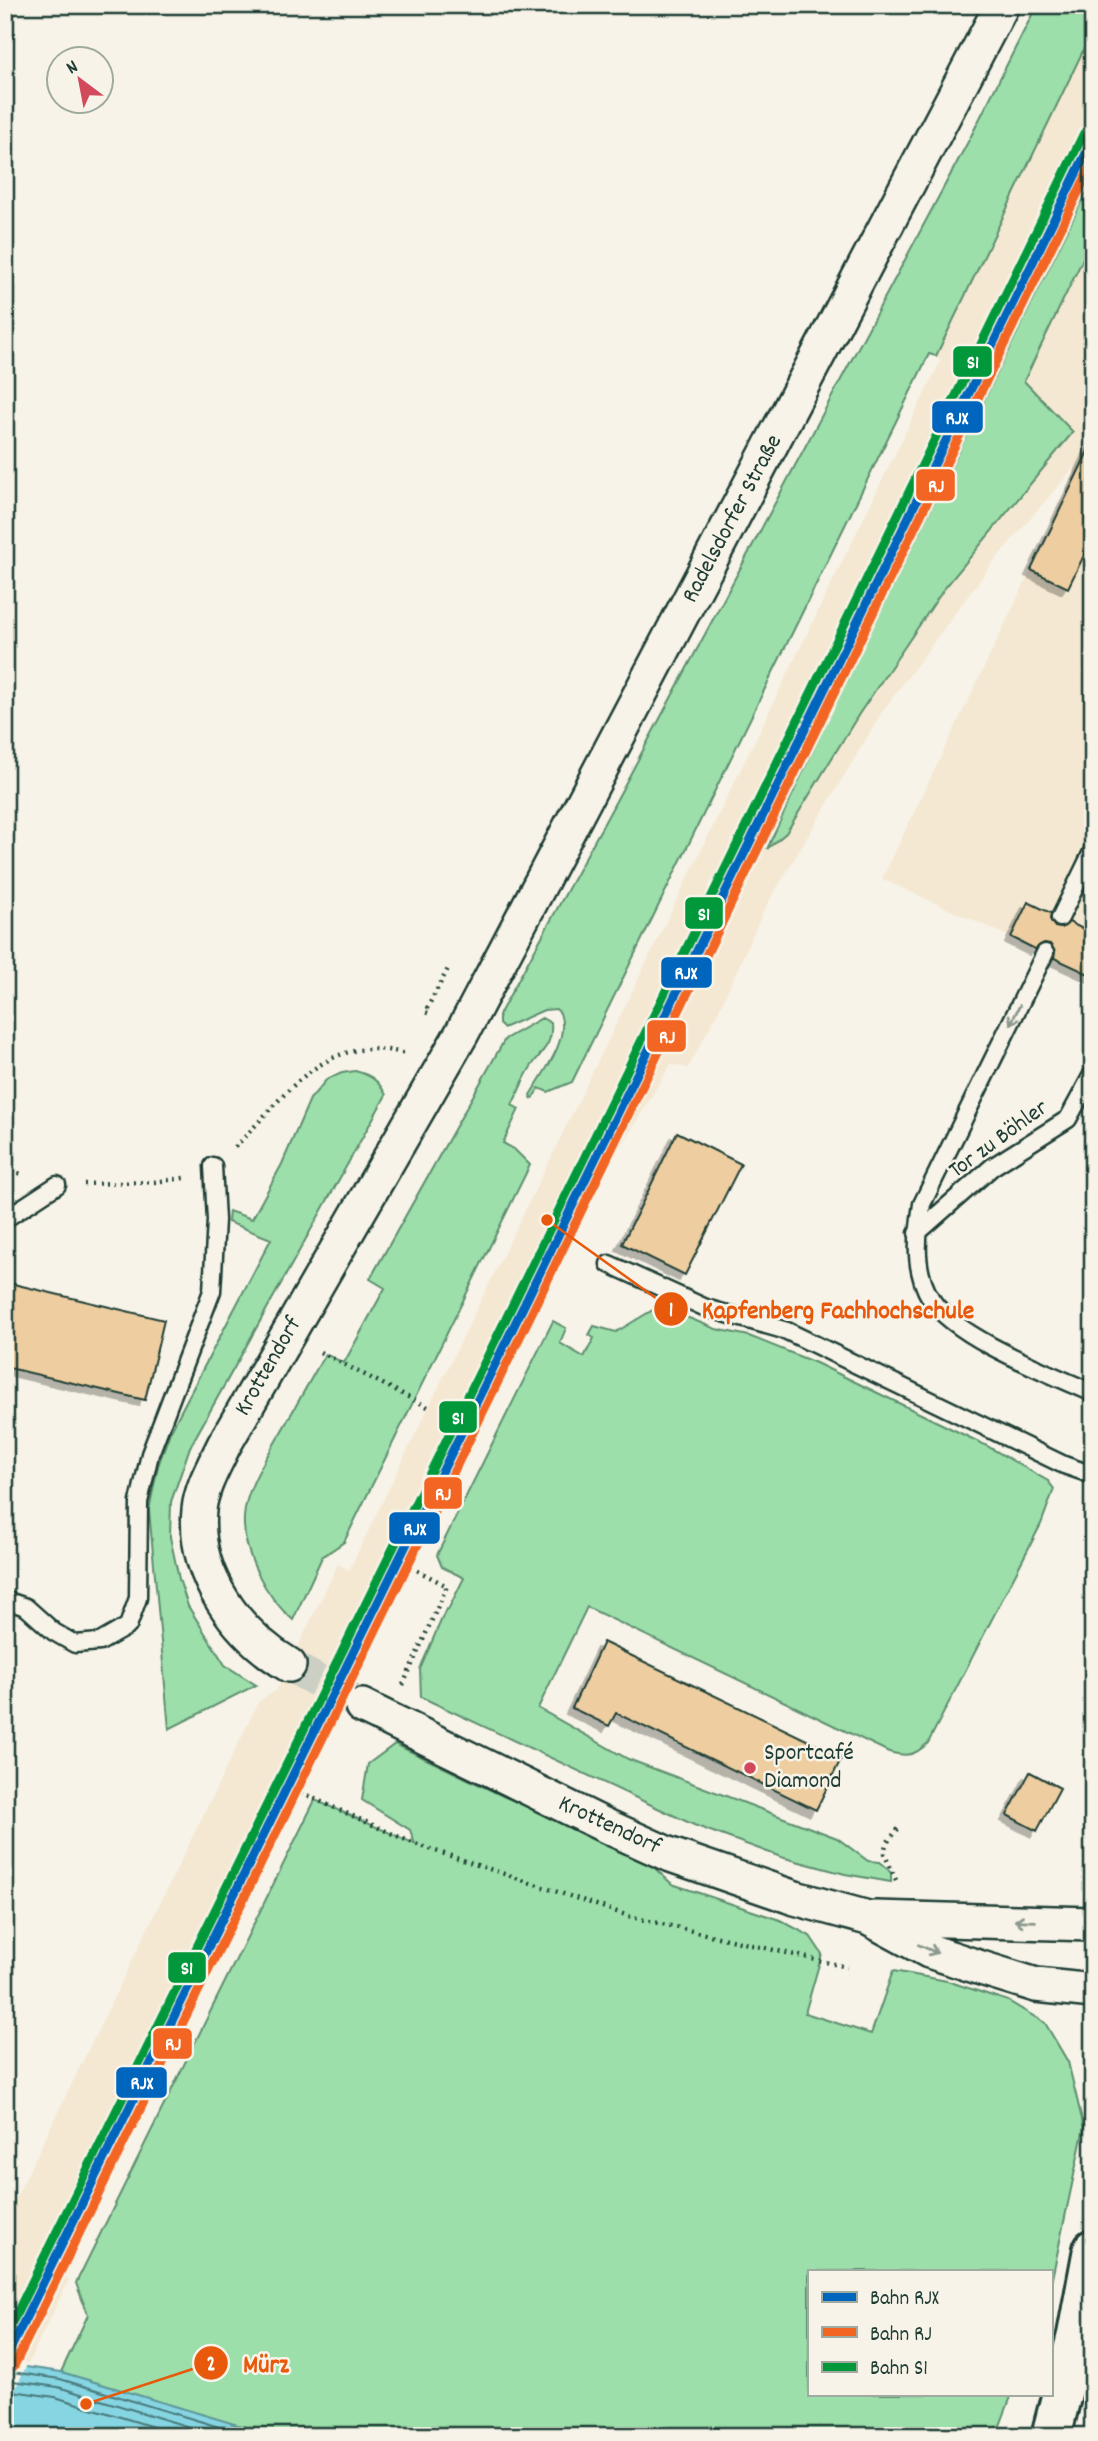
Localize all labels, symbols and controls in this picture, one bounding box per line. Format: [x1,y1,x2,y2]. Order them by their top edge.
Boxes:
north arrow [46,46,116,116]
text: N [62,55,84,82]
line badge: S1 [952,345,993,378]
text: S1 [967,351,979,378]
line badge: RJX [931,400,984,434]
text: RJX [946,407,969,434]
street label: Radelsdorfer Straße [674,429,792,609]
line badge: RJ [915,468,956,502]
text: RJ [928,475,944,502]
line badge: S1 [684,896,724,930]
text: S1 [698,903,710,930]
line badge: RJX [660,956,713,989]
text: RJX [675,962,698,989]
one-way arrow [1008,1004,1021,1025]
line badge: RJ [646,1019,687,1053]
text: RJ [659,1026,675,1053]
street label: Tor zu Böhler [942,1092,1056,1188]
callout: Kapfenberg Fachhochschule [653,1285,989,1332]
text: Kapfenberg Fachhochschule [702,1294,974,1331]
text: 1 [669,1297,673,1327]
street label: Krottendorf [227,1311,311,1423]
line badge: S1 [438,1400,478,1434]
text: S1 [452,1407,464,1434]
line badge: RJ [423,1476,463,1510]
text: RJ [435,1483,451,1510]
line badge: RJX [388,1511,441,1545]
text: RJX [404,1518,427,1545]
place label: Sportcafé Diamond [764,1737,854,1799]
marker: Sportcafé Diamond [742,1760,758,1776]
street label: Krottendorf [552,1787,666,1865]
one-way arrow [1013,1915,1036,1928]
one-way arrow [917,1943,938,1956]
line badge: S1 [167,1951,207,1984]
text: S1 [181,1957,193,1984]
line badge: RJ [152,2027,193,2060]
text: RJ [165,2033,181,2060]
line badge: RJX [115,2066,168,2099]
text: RJX [131,2072,154,2099]
legend [808,2270,1052,2396]
text: Bahn RJX [870,2285,939,2315]
text: Bahn RJ [870,2321,932,2351]
callout: Mürz [194,2340,303,2387]
text: Mürz [243,2348,290,2385]
text: 2 [206,2351,216,2381]
text: Bahn S1 [870,2355,928,2385]

